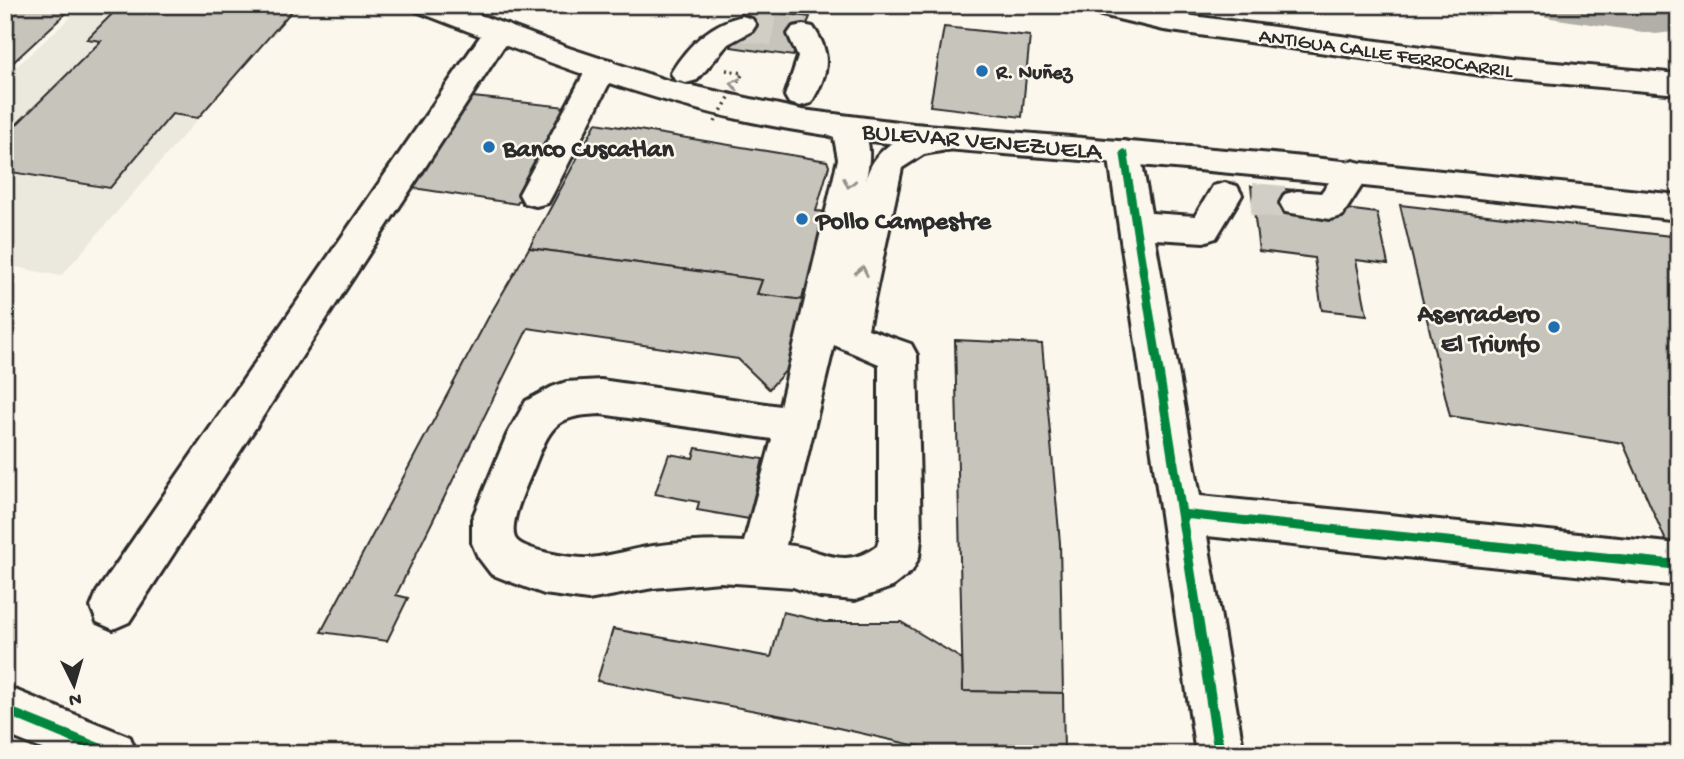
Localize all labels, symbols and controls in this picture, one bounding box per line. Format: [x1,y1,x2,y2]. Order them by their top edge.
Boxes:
street label: ANTIGUA CALLE FERROCARRIL [1257,25,1515,86]
place label: R. Nuñez [995,62,1074,87]
marker: R. Nuñez [974,63,990,79]
one-way arrow [729,77,741,92]
street label: BULEVAR VENEZUELA [860,117,1104,170]
place label: Banco Cuscatlan [502,136,674,167]
marker: Banco Cuscatlan [481,139,497,155]
one-way arrow [843,177,858,189]
place label: Pollo Campestre [814,208,993,239]
marker: Pollo Campestre [794,211,810,227]
one-way arrow [853,265,868,277]
place label: Aserradero El Triunfo [1416,301,1541,362]
marker: Aserradero El Triunfo [1546,319,1562,335]
north arrow [38,650,108,720]
text: N [68,686,82,710]

